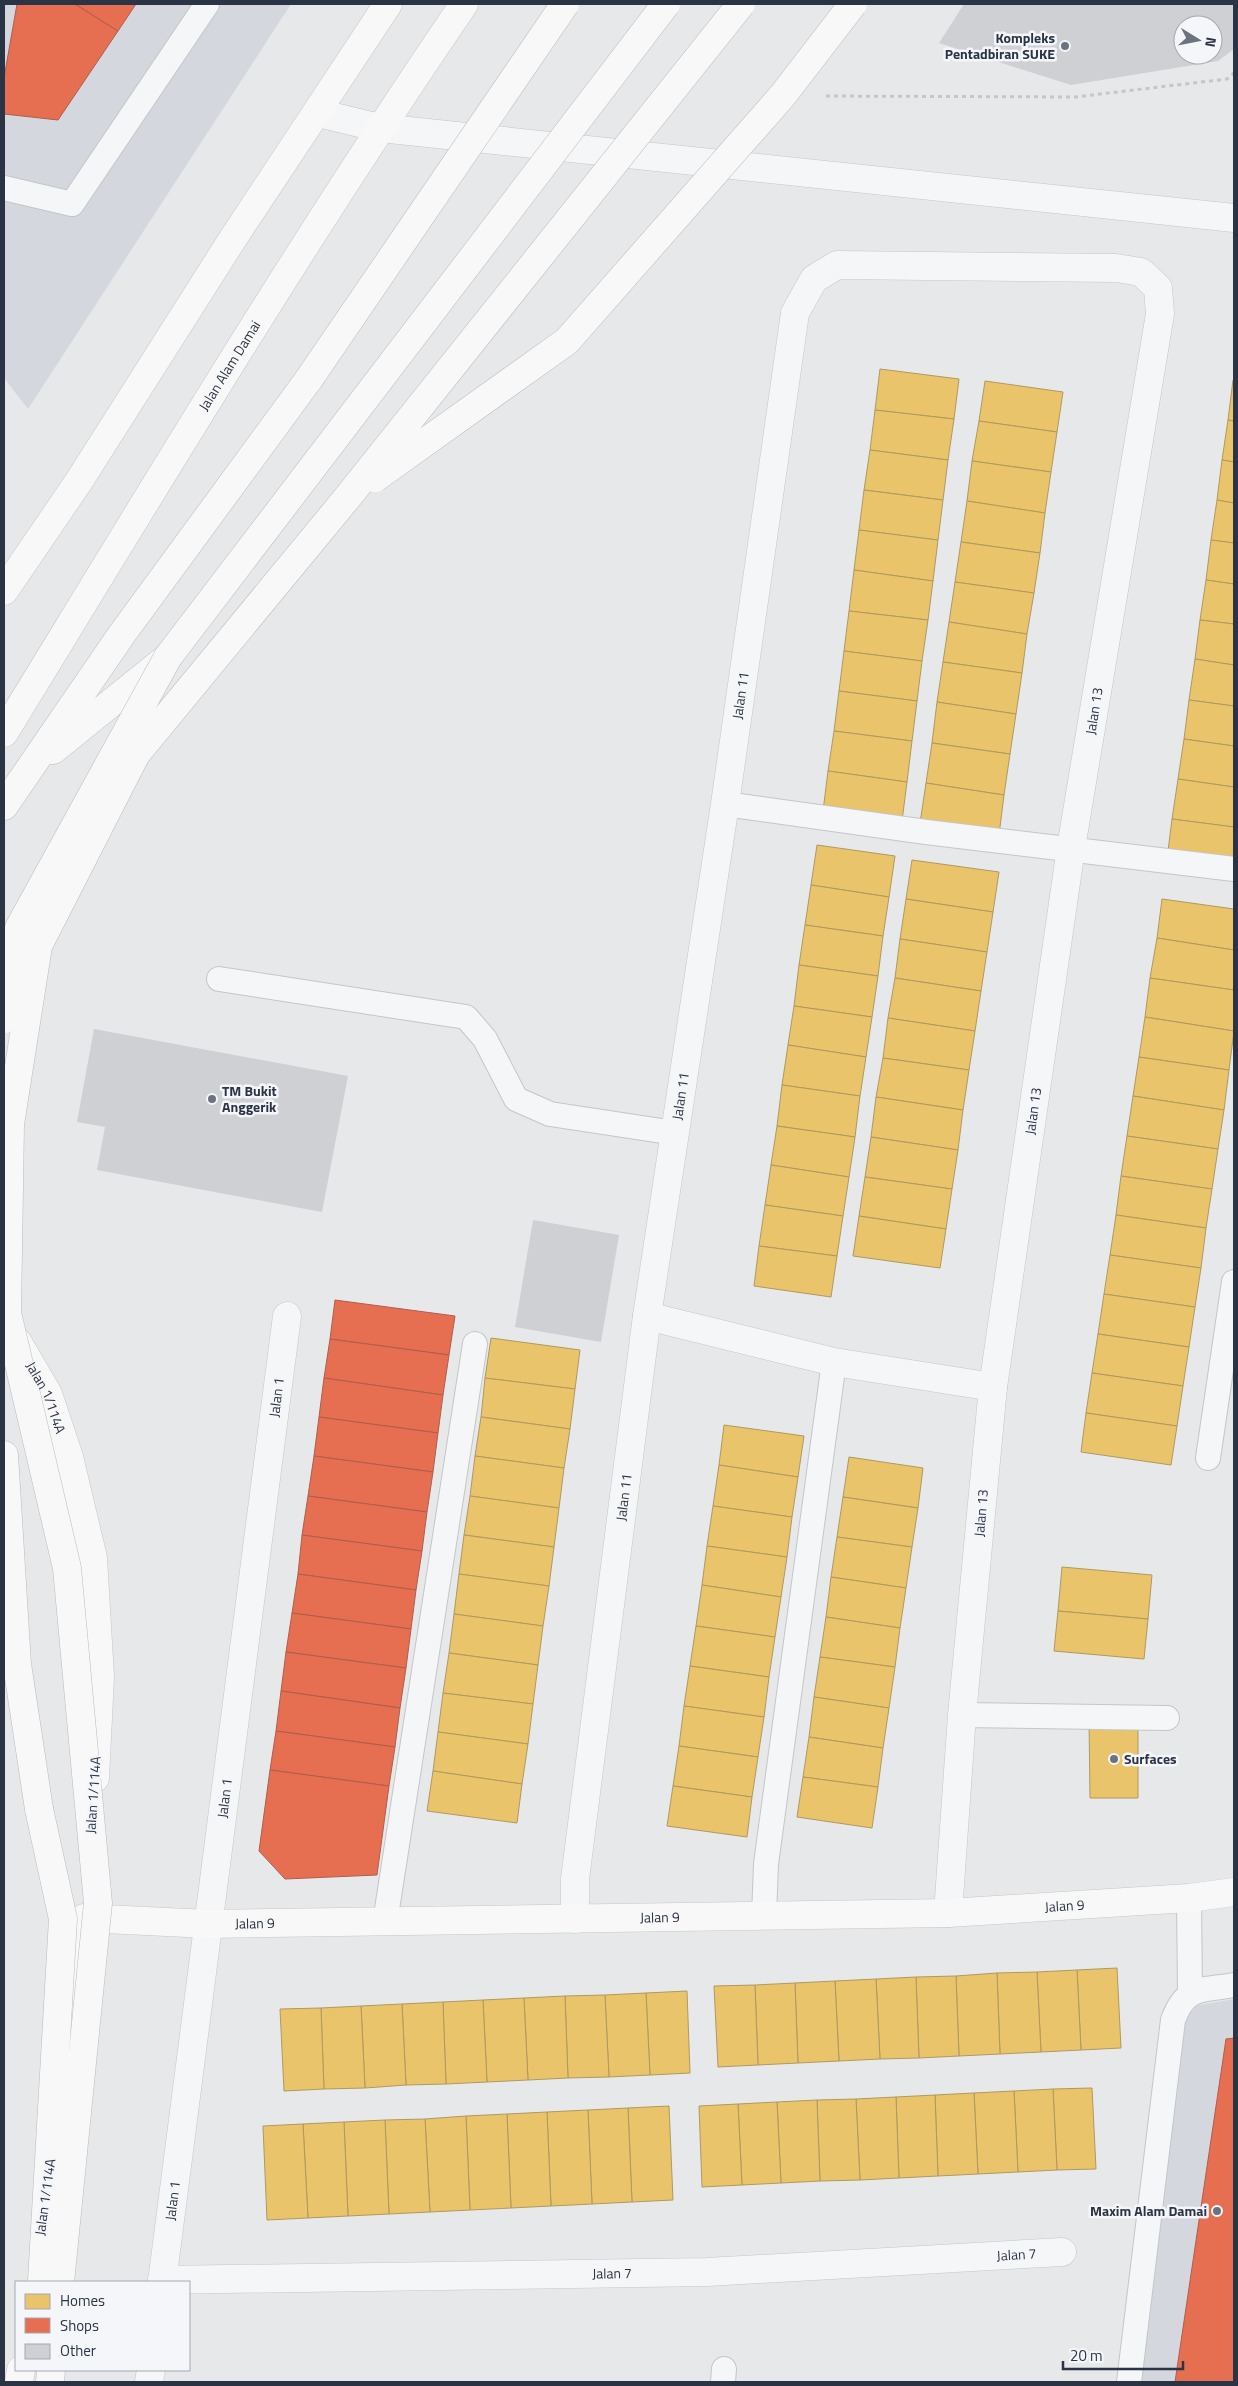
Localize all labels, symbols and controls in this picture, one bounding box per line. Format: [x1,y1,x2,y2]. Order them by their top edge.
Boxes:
north arrow [1173,15,1223,65]
place label: Kompleks Pentadbiran SUKE [945,27,1055,64]
text: N [1200,36,1222,49]
marker: Kompleks Pentadbiran SUKE [1059,40,1071,52]
street label: Jalan Alam Damai [193,316,265,415]
street label: Jalan 11 [726,670,754,721]
street label: Jalan 13 [1079,686,1108,736]
street label: Jalan 11 [666,1071,694,1121]
place label: TM Bukit Anggerik [222,1080,277,1117]
street label: Jalan 13 [1019,1086,1046,1136]
marker: TM Bukit Anggerik [206,1093,218,1105]
street label: Jalan 1/114A [21,1357,72,1437]
street label: Jalan 1 [263,1376,289,1418]
street label: Jalan 11 [610,1472,637,1522]
street label: Jalan 13 [968,1488,993,1538]
place label: Surfaces [1124,1748,1177,1769]
marker: Surfaces [1108,1753,1120,1765]
street label: Jalan 1/114A [79,1755,106,1834]
street label: Jalan 1 [211,1777,237,1819]
street label: Jalan 9 [1044,1894,1085,1917]
street label: Jalan 9 [640,1906,680,1928]
street label: Jalan 9 [235,1912,275,1934]
street label: Jalan 1/114A [29,2157,60,2237]
street label: Jalan 1 [159,2180,185,2222]
place label: Maxim Alam Damai [1090,2200,1207,2221]
marker: Maxim Alam Damai [1211,2205,1223,2217]
street label: Jalan 7 [996,2242,1037,2266]
street label: Jalan 7 [592,2262,632,2284]
legend [15,2281,190,2371]
text: Homes [60,2289,105,2312]
text: Shops [60,2314,99,2337]
scale bar [1063,2338,1183,2370]
text: Other [60,2339,96,2362]
text: 20 m [1070,2344,1103,2367]

